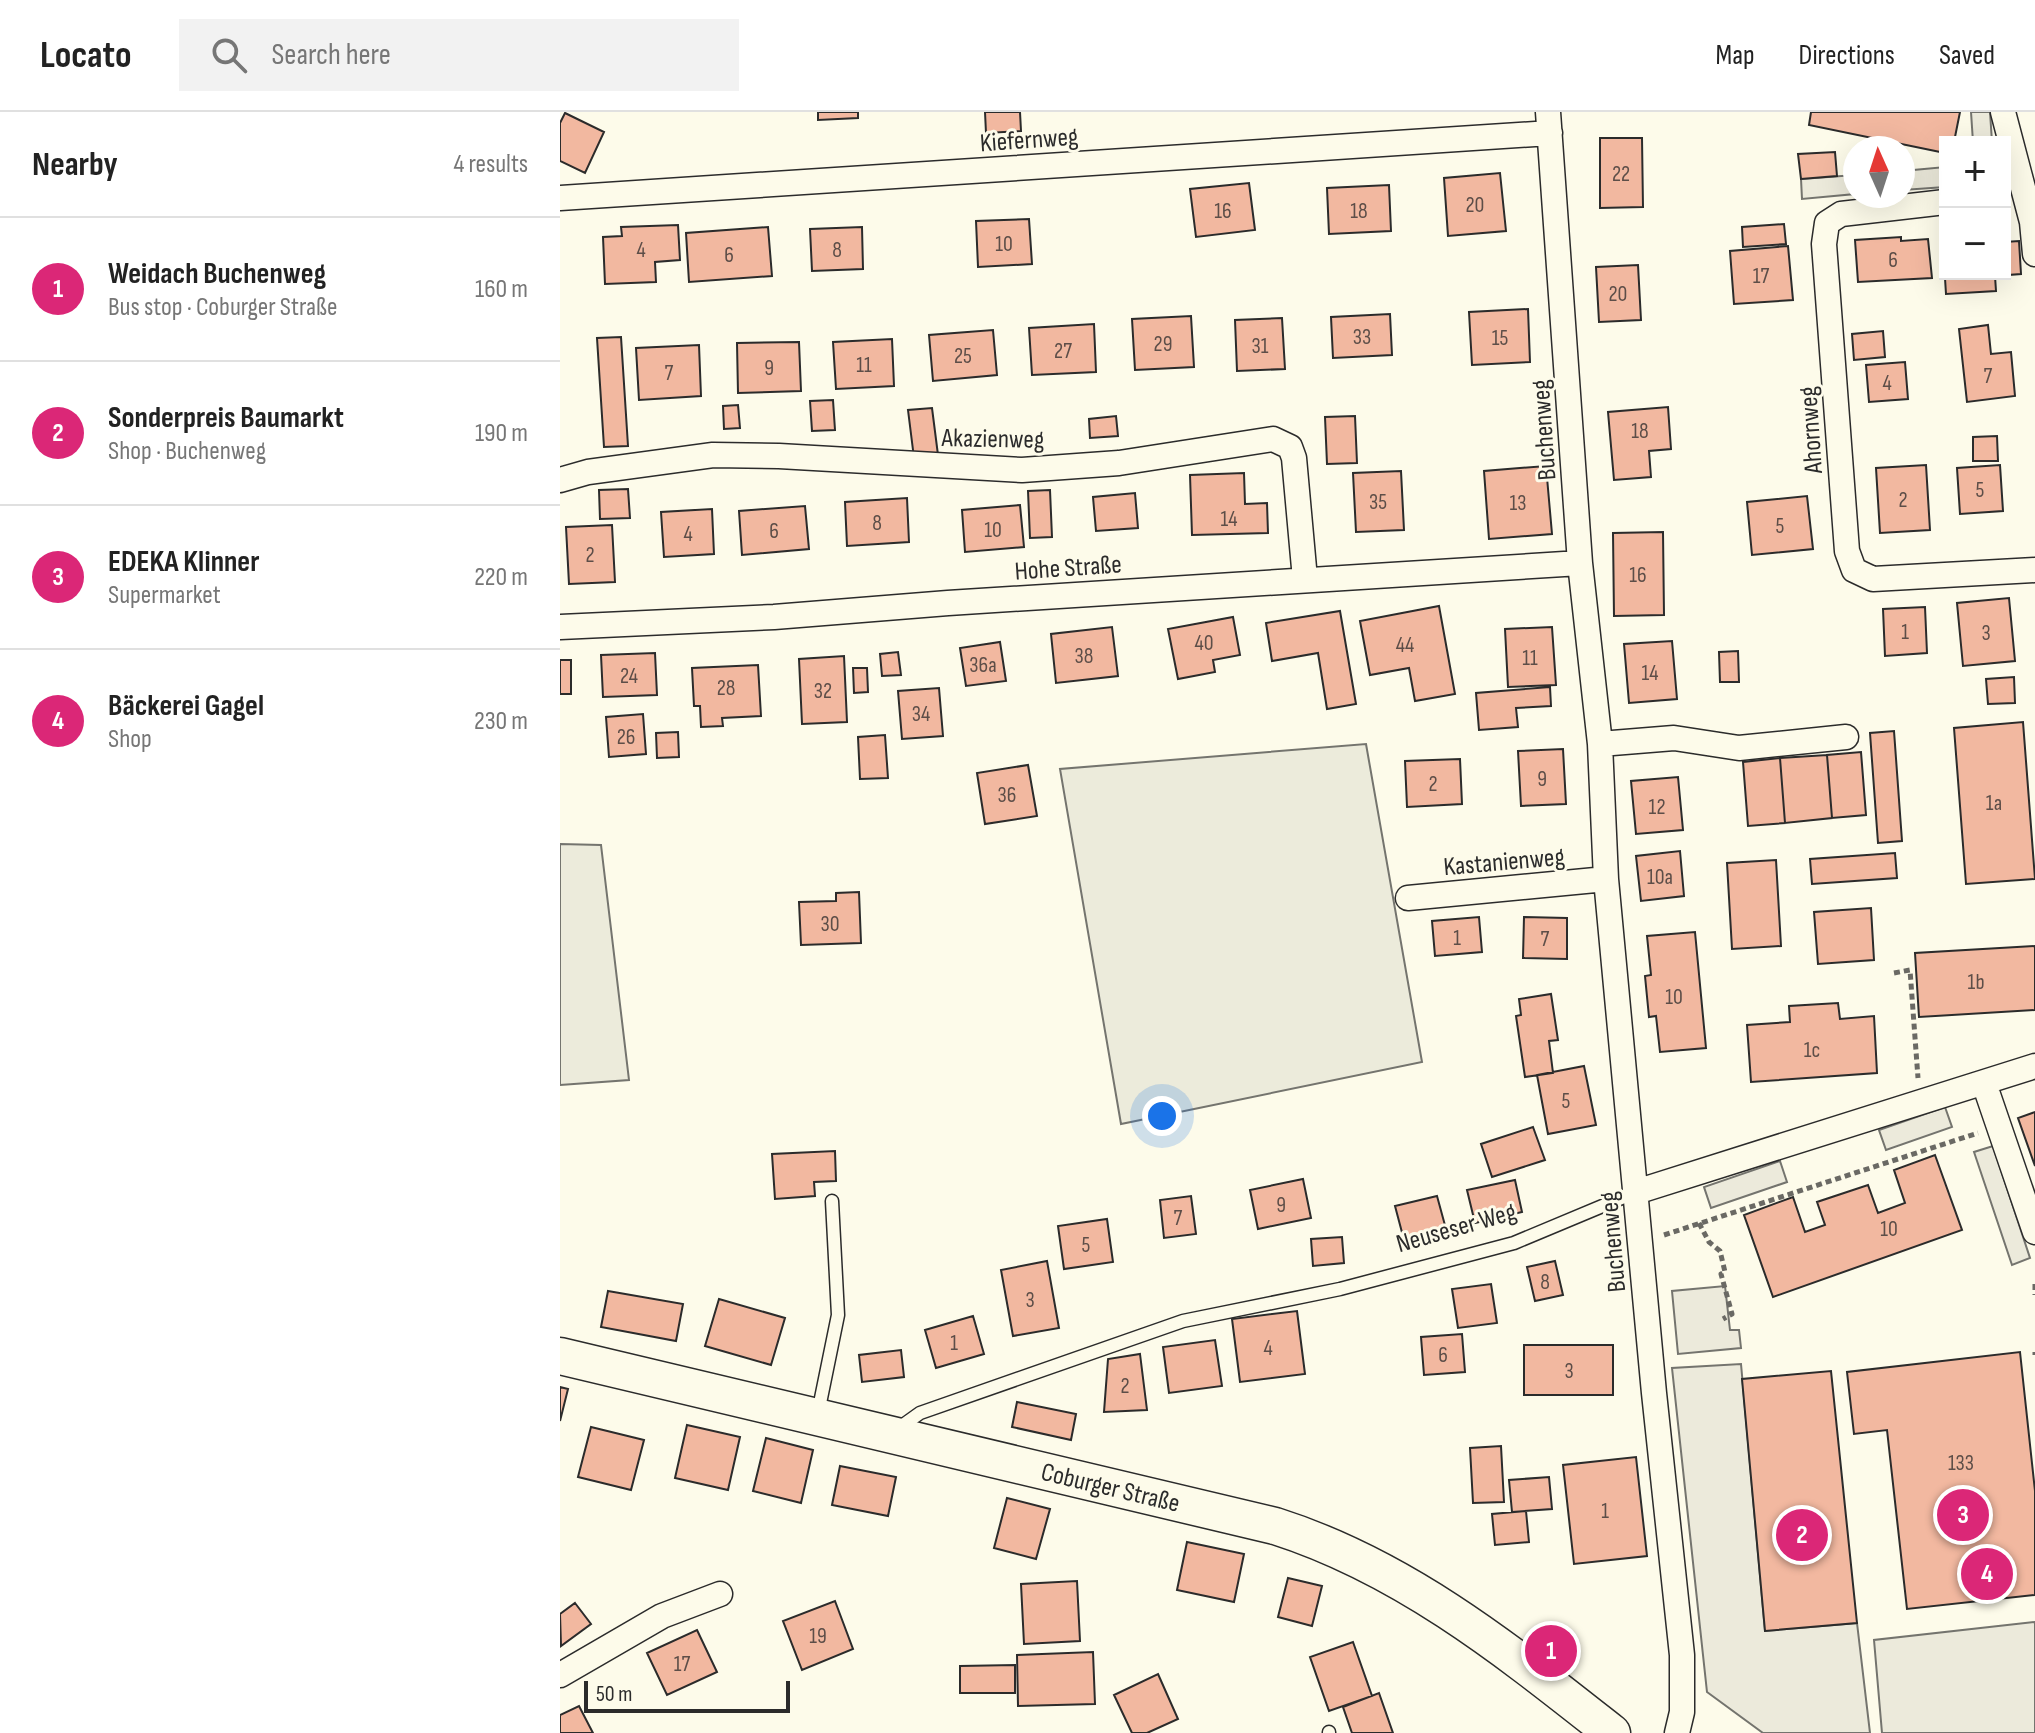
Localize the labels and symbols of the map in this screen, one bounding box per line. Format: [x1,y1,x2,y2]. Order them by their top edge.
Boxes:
street label: Kiefernweg [979,122,1079,159]
north arrow [1843,136,1915,208]
house number: 22 [1612,161,1630,188]
house number: 20 [1466,192,1484,219]
house number: 16 [1214,198,1232,225]
house number: 18 [1350,198,1368,225]
house number: 10 [995,231,1013,258]
house number: 4 [636,237,646,264]
house number: 8 [832,237,842,264]
house number: 6 [724,242,734,269]
house number: 6 [1888,247,1898,274]
house number: 17 [1753,263,1769,290]
house number: 20 [1609,281,1627,308]
house number: 33 [1353,324,1371,351]
house number: 15 [1492,325,1508,352]
house number: 29 [1154,331,1172,358]
house number: 31 [1252,333,1269,360]
house number: 27 [1054,338,1072,365]
house number: 25 [954,343,972,370]
house number: 11 [856,352,872,379]
house number: 9 [764,355,774,382]
house number: 7 [665,360,674,387]
house number: 7 [1984,363,1993,390]
house number: 4 [1882,370,1892,397]
street label: Buchenweg [1526,379,1563,481]
street label: Ahornweg [1793,385,1830,476]
house number: 18 [1631,418,1649,445]
street label: Akazienweg [940,423,1044,456]
house number: 5 [1976,477,1985,504]
house number: 2 [1898,487,1908,514]
house number: 35 [1369,489,1387,516]
house number: 13 [1510,490,1526,517]
house number: 14 [1221,506,1237,533]
house number: 8 [872,510,882,537]
house number: 5 [1776,513,1785,540]
house number: 10 [984,517,1002,544]
house number: 6 [769,518,779,545]
house number: 4 [683,521,693,548]
house number: 2 [585,542,595,569]
street label: Hohe Straße [1014,549,1123,588]
house number: 16 [1629,562,1647,589]
house number: 1 [1901,619,1909,646]
house number: 3 [1981,620,1991,647]
house number: 40 [1194,630,1214,657]
house number: 44 [1396,632,1414,659]
house number: 38 [1075,643,1093,670]
house number: 11 [1522,645,1538,672]
house number: 36a [969,652,997,679]
house number: 14 [1642,660,1658,687]
house number: 24 [620,663,638,690]
house number: 28 [717,675,735,702]
house number: 32 [814,678,832,705]
house number: 34 [912,701,930,728]
house number: 26 [617,724,635,751]
house number: 9 [1537,766,1547,793]
house number: 2 [1428,771,1438,798]
house number: 36 [998,782,1016,809]
house number: 1a [1986,790,2002,817]
house number: 12 [1648,794,1666,821]
street label: Kastanienweg [1442,842,1566,883]
house number: 10a [1647,864,1673,891]
house number: 30 [820,911,840,938]
house number: 1 [1453,925,1461,952]
house number: 7 [1541,926,1550,953]
house number: 1b [1967,969,1985,996]
house number: 10 [1665,984,1683,1011]
house number: 1c [1804,1037,1820,1064]
house number: 5 [1562,1088,1571,1115]
your location [1142,1096,1182,1136]
street label: Buchenweg [1594,1190,1633,1293]
house number: 9 [1276,1192,1286,1219]
street label: Neuseser Weg [1393,1197,1520,1260]
house number: 7 [1174,1205,1183,1232]
house number: 10 [1880,1216,1898,1243]
house number: 5 [1082,1232,1091,1259]
house number: 8 [1540,1269,1550,1296]
house number: 3 [1025,1287,1035,1314]
house number: 1 [950,1330,958,1357]
house number: 4 [1263,1335,1273,1362]
house number: 6 [1438,1342,1448,1369]
house number: 3 [1564,1358,1574,1385]
house number: 2 [1120,1373,1130,1400]
house number: 133 [1948,1450,1974,1477]
street label: Coburger Straße [1038,1457,1183,1520]
pin: 3 [1937,1485,1989,1545]
house number: 1 [1601,1498,1609,1525]
pin: 2 [1776,1505,1828,1565]
pin: 4 [1961,1544,2013,1604]
pin: 1 [1525,1621,1577,1681]
house number: 19 [809,1623,827,1650]
house number: 17 [674,1651,690,1678]
scale bar [584,1677,790,1713]

